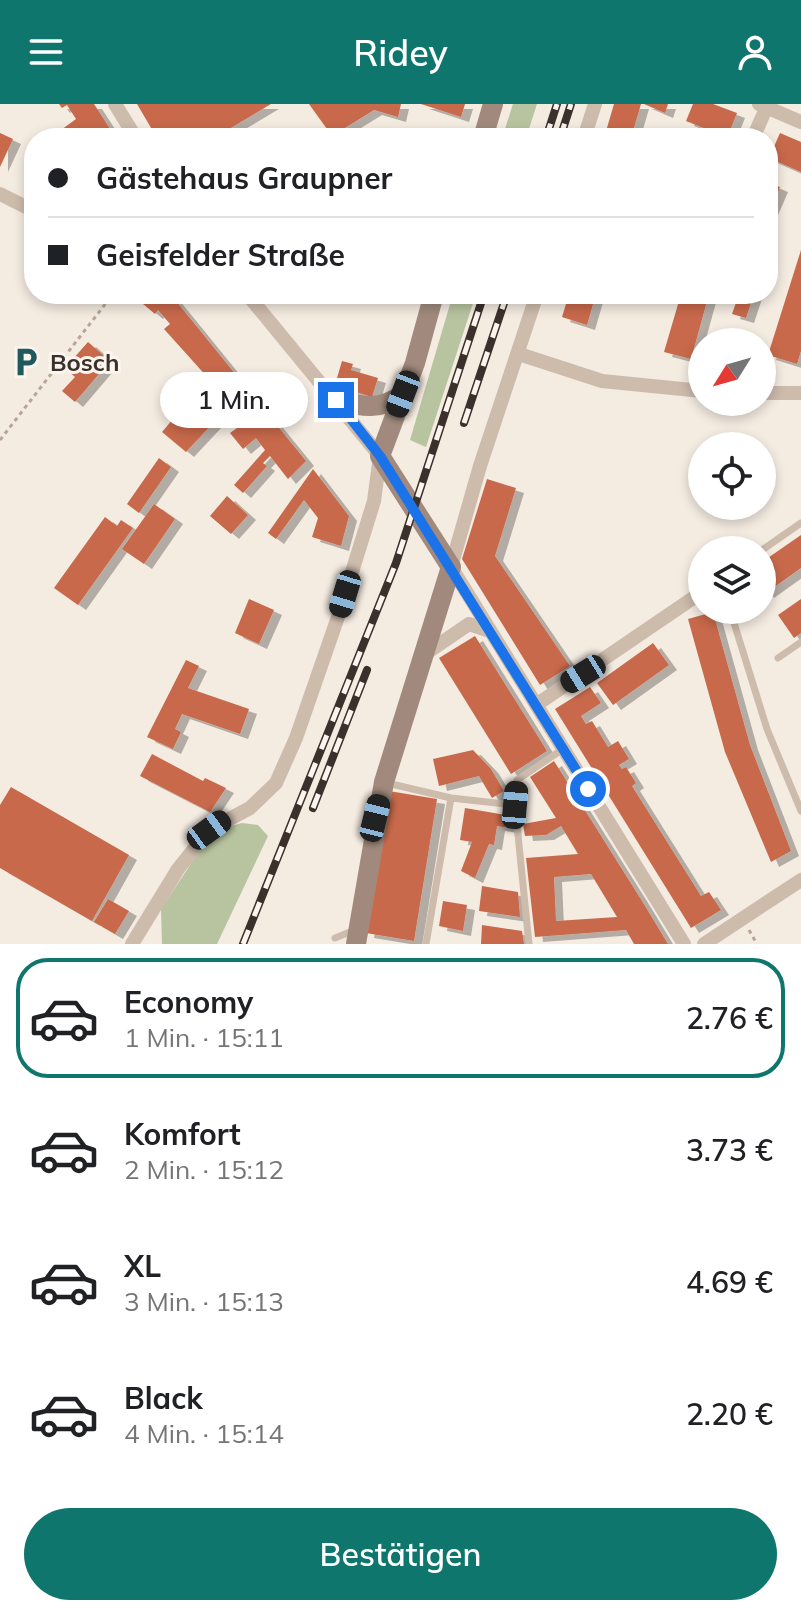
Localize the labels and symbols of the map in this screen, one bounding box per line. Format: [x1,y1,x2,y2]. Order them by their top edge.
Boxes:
north arrow [688,328,776,416]
parking icon: Bosch [9,345,43,379]
place label: Bosch [50,347,119,377]
car [383,367,423,421]
callout: 1 Min. [160,372,308,428]
route end [318,382,354,418]
car [327,568,363,620]
car [556,651,610,697]
route start [570,771,606,807]
car [501,780,529,830]
car [358,792,392,844]
car [183,806,235,854]

